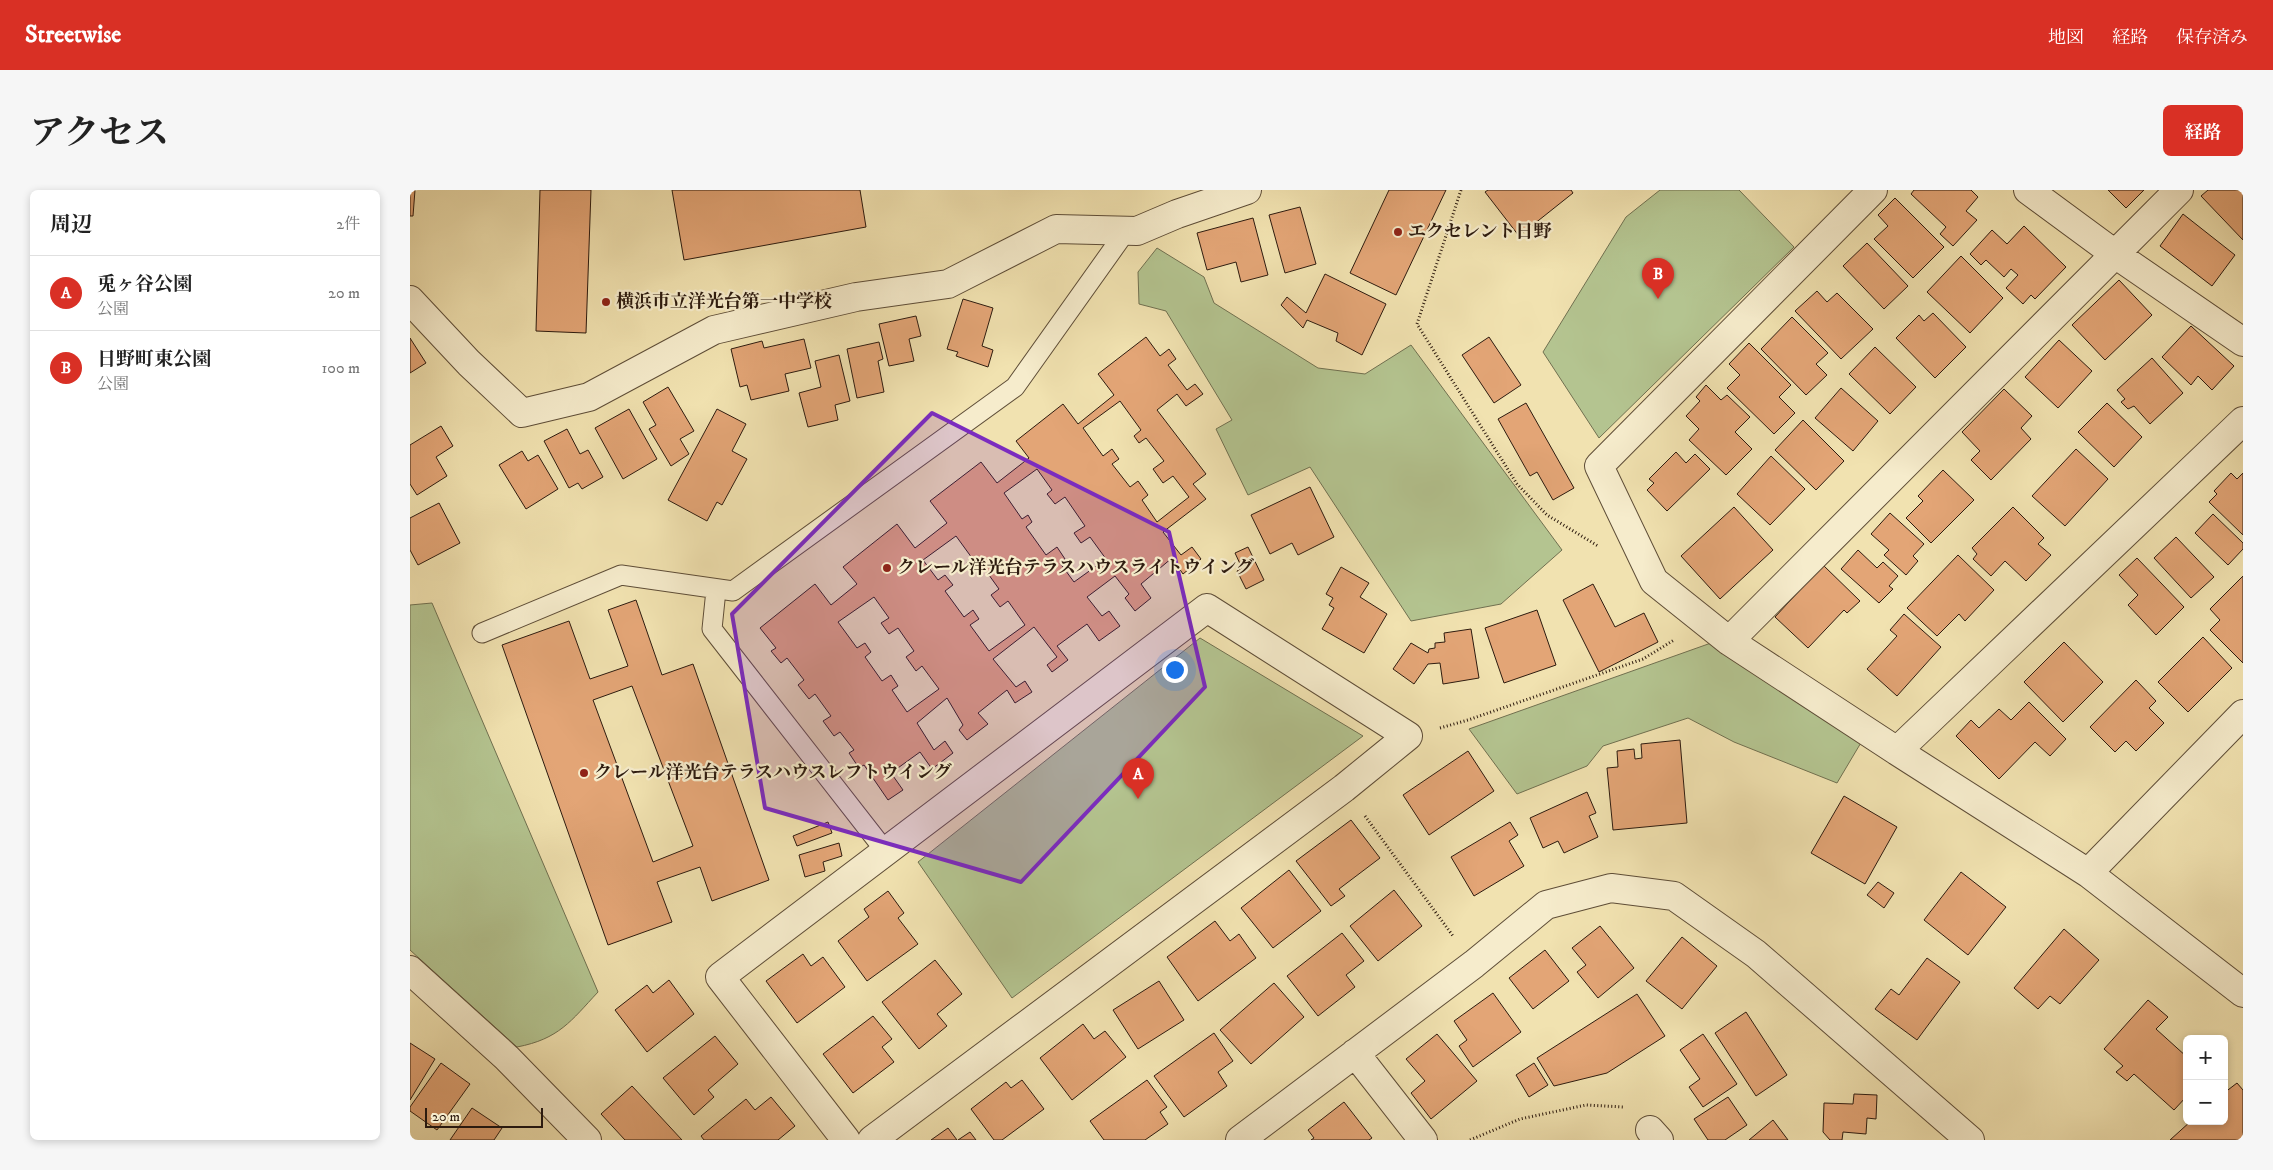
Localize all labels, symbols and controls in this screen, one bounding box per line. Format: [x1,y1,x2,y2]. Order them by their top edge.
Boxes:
text: Streetwise [25,20,121,50]
text: 地図 [2048,27,2084,49]
text: 経路 [2112,27,2148,49]
text: 保存済み [2176,27,2248,49]
button: 経路 [2163,105,2243,156]
text: アクセス [30,112,169,156]
text: 周辺 [50,212,92,238]
text: 2件 [336,214,360,234]
place label: エクセレント日野 [1408,221,1553,243]
marker: エクセレント日野 [1392,226,1404,238]
pin: B [1642,258,1674,299]
text: 兎ヶ谷公園 [97,273,192,296]
text: A [61,283,71,303]
text: 20 m [328,283,360,303]
place label: 横浜市立洋光台第一中学校 [616,291,832,313]
marker: 横浜市立洋光台第一中学校 [600,296,612,308]
text: 公園 [97,299,129,319]
text: 日野町東公園 [97,348,211,371]
text: B [61,358,71,378]
text: 100 m [322,358,360,378]
text: 公園 [97,374,129,394]
place label: クレール洋光台テラスハウスライトウイング [897,557,1254,579]
marker: クレール洋光台テラスハウスライトウイング [881,562,893,574]
your location [1162,657,1188,683]
pin: A [1122,758,1154,799]
place label: クレール洋光台テラスハウスレフトウイング [594,762,952,784]
marker: クレール洋光台テラスハウスレフトウイング [578,767,590,779]
map controls [2183,1035,2228,1125]
button: + [2183,1035,2228,1080]
button: − [2183,1080,2228,1125]
scale bar [425,1105,542,1128]
text: 20 m [432,1108,460,1126]

